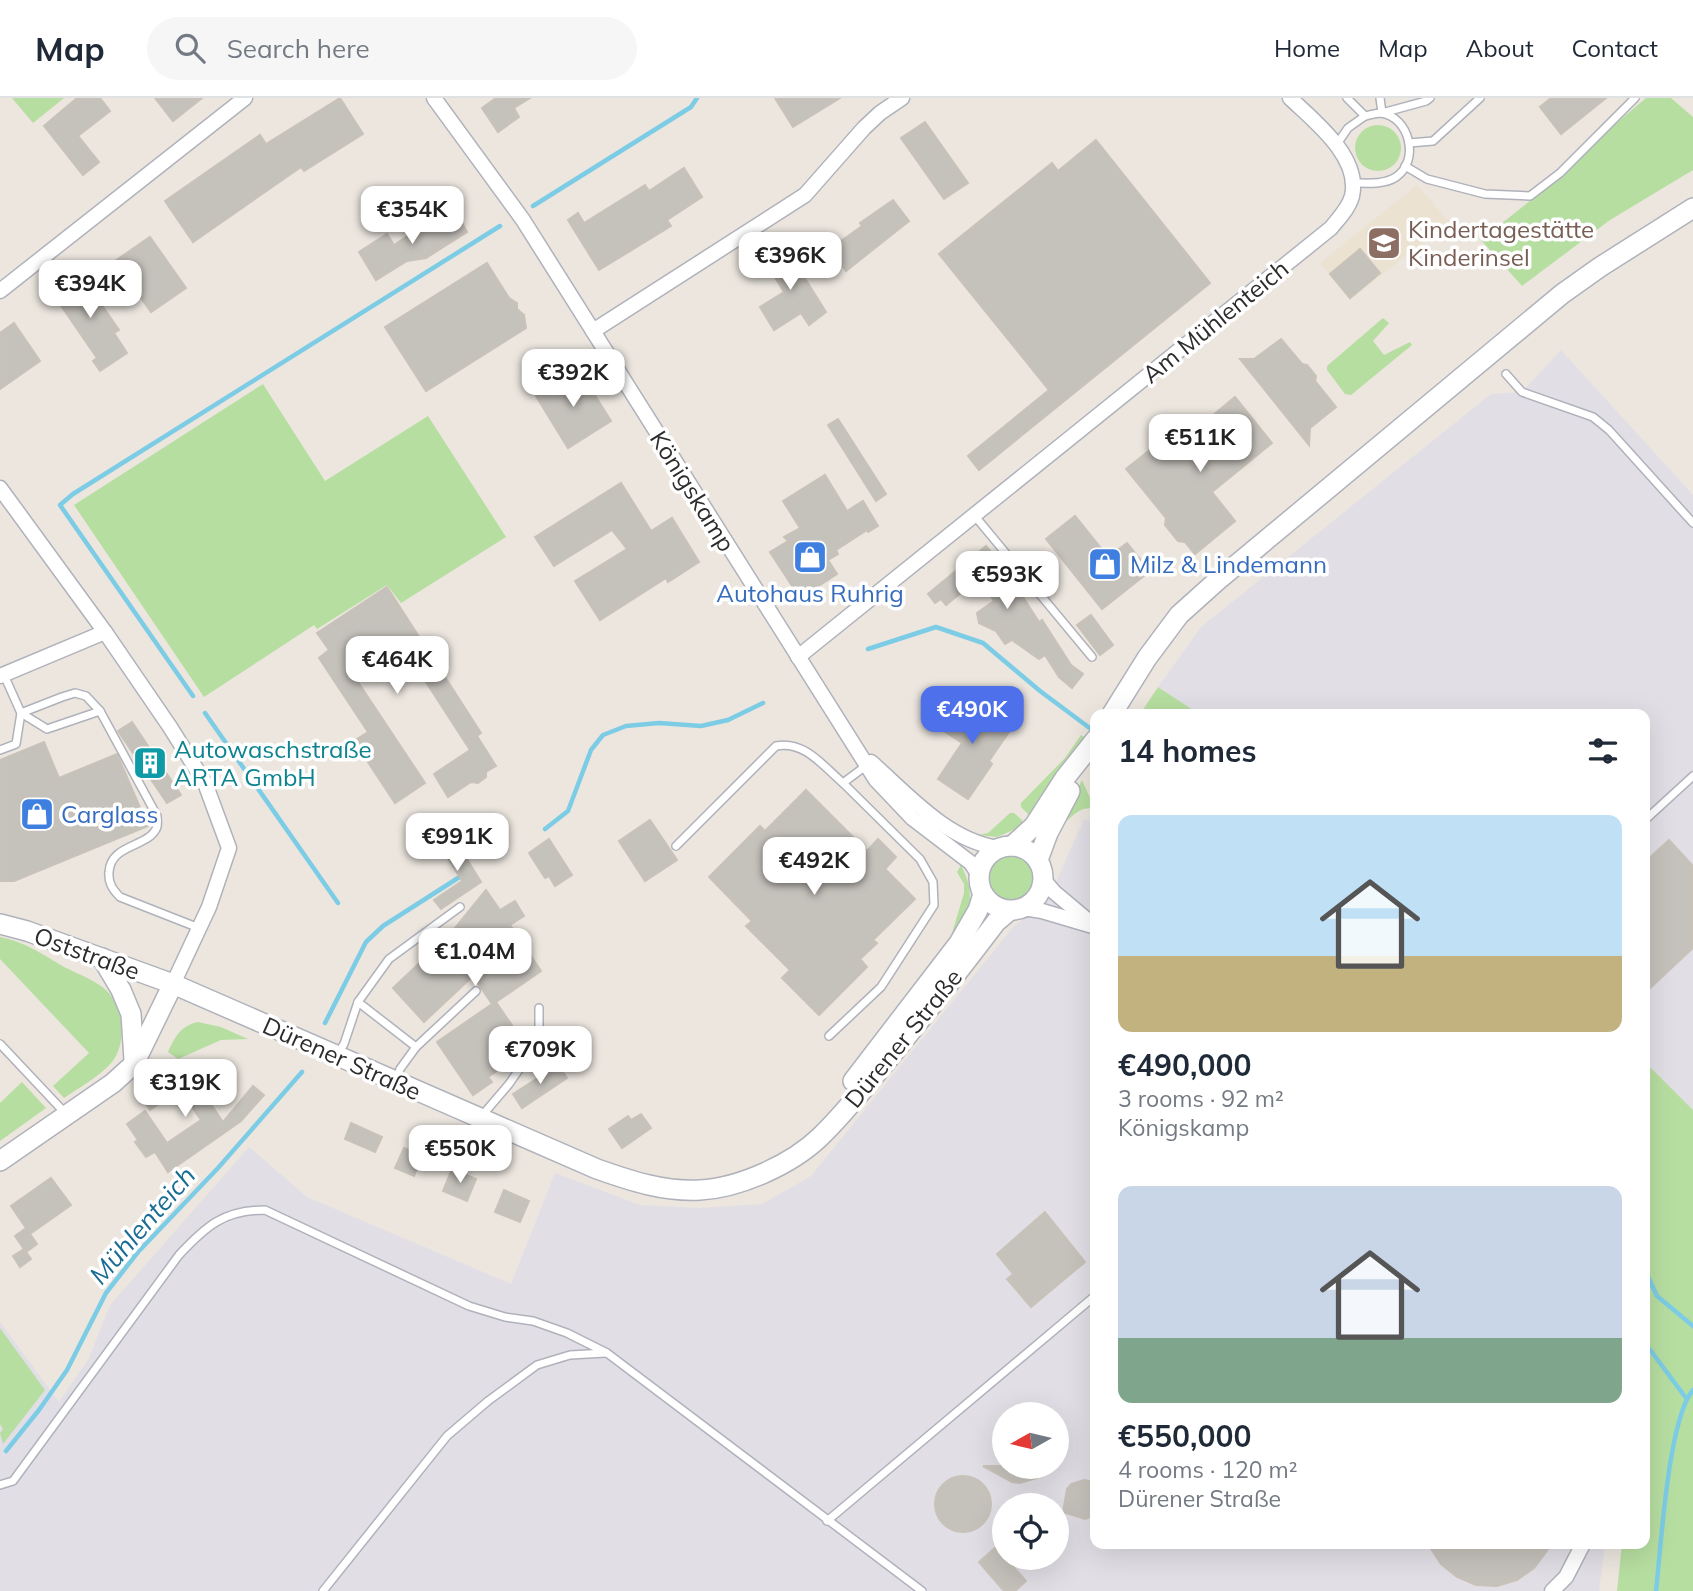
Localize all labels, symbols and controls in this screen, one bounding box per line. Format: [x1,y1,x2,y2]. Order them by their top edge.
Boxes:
search box [147,17,637,80]
text: Map [35,28,105,69]
icon: search [171,29,209,67]
text: Search here [227,32,370,65]
text: Home [1274,33,1340,63]
text: Map [1378,33,1428,63]
text: About [1466,33,1534,63]
text: Contact [1572,33,1658,63]
pin: €354K [363,186,461,246]
text: €354K [377,194,447,223]
place label: Kindertagestätte Kinderinsel [1408,214,1594,272]
school or university icon: Kindertagestätte Kinderinsel [1365,224,1403,262]
pin: €396K [741,232,839,292]
text: €396K [755,240,825,269]
street label: Am Mühlenteich [1136,253,1294,389]
pin: €394K [41,260,139,320]
text: €394K [55,268,125,297]
pin: €392K [524,350,622,409]
text: €392K [538,357,608,386]
pin: €511K [1151,414,1249,474]
text: €511K [1165,422,1235,451]
street label: Königskamp [644,425,742,557]
shop icon: Autohaus Ruhrig [791,538,829,576]
shop icon: Milz & Lindemann [1086,545,1124,583]
place label: Milz & Lindemann [1130,549,1327,579]
pin: €593K [958,552,1056,611]
text: €593K [972,559,1042,588]
place label: Autohaus Ruhrig [716,578,904,608]
pin: €464K [348,636,446,696]
text: €464K [362,644,432,673]
pin: €490K [923,686,1021,746]
text: €490K [937,694,1007,723]
text: 14 homes [1118,732,1257,770]
icon: filters [1584,732,1622,770]
place label: Autowaschstraße ARTA GmbH [174,734,372,792]
building icon: Autowaschstraße ARTA GmbH [131,744,169,782]
shop icon: Carglass [18,795,56,833]
place label: Carglass [61,799,158,829]
pin: €991K [408,814,506,873]
text: €991K [422,821,492,850]
pin: €492K [765,838,863,897]
text: €492K [779,845,849,874]
icon: home [1307,861,1433,987]
street label: Oststraße [30,920,144,986]
pin: €1.04M [418,928,532,988]
text: €1.04M [435,936,515,965]
street label: Dürener Straße [838,962,968,1114]
street label: Dürener Straße [258,1010,426,1106]
pin: €709K [491,1026,589,1086]
text: €709K [505,1034,575,1063]
text: €490,000 [1118,1046,1251,1084]
pin: €319K [136,1060,234,1119]
text: €319K [150,1067,220,1096]
text: 3 rooms · 92 m² [1118,1084,1284,1113]
text: Königskamp [1118,1113,1249,1142]
pin: €550K [411,1126,509,1185]
text: €550K [425,1133,495,1162]
water label: Mühlenteich [82,1159,202,1291]
icon: home [1307,1232,1433,1358]
north arrow [992,1402,1069,1479]
map controls [992,1402,1069,1570]
text: €550,000 [1118,1417,1251,1455]
text: 4 rooms · 120 m² [1118,1455,1298,1484]
text: Dürener Straße [1118,1484,1281,1513]
button: locate [992,1493,1069,1570]

